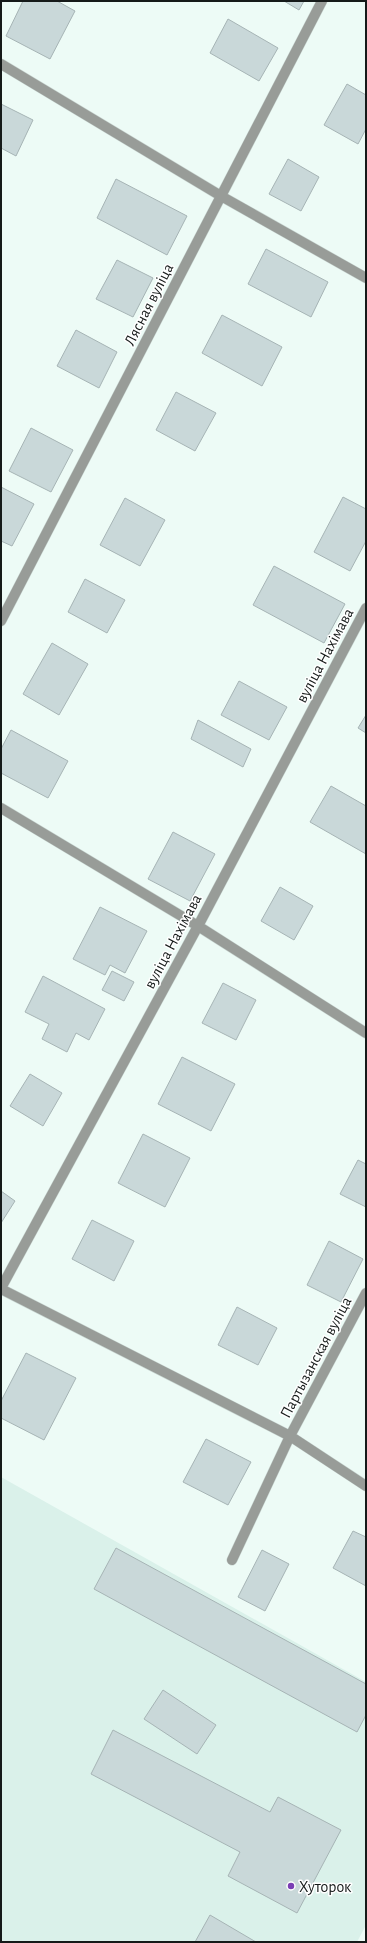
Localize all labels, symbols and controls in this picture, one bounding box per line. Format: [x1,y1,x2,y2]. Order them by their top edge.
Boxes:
street label: Лясная вуліца [121,261,177,349]
street label: вуліца Нахімава [293,606,357,706]
street label: вуліца Нахімава [141,892,205,992]
street label: Партызанская вуліца [277,1294,355,1421]
place label: Хуторок [299,1879,352,1896]
marker: Хуторок [286,1881,296,1891]

